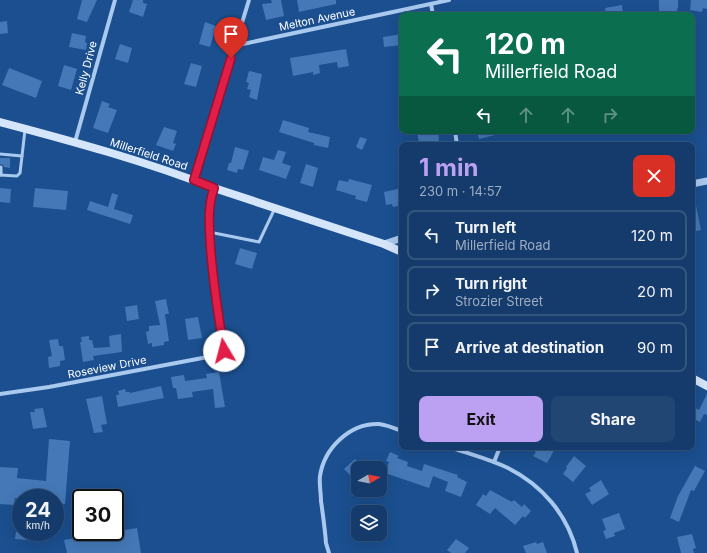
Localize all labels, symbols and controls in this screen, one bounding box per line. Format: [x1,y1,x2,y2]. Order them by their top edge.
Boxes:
street label: Melton Avenue [278,4,356,34]
pin [214,17,248,58]
icon: arrive [220,23,242,45]
text: 120 m [485,27,566,61]
icon: left [419,28,471,80]
street label: Kelly Drive [72,39,100,97]
text: Millerfield Road [485,61,617,82]
icon: left [473,104,495,126]
icon: ahead [515,104,537,126]
icon: ahead [557,104,579,126]
icon: right [599,104,621,126]
street label: Millerfield Road [108,135,190,173]
text: 1 min [419,153,478,182]
button: close [633,155,675,197]
text: 230 m · 14:57 [419,183,502,199]
text: Turn left [455,218,516,237]
icon: left [421,224,443,246]
text: 120 m [631,226,673,245]
text: Millerfield Road [455,237,551,253]
text: Turn right [455,274,527,293]
icon: right [421,280,443,302]
text: 20 m [637,282,673,301]
text: Strozier Street [455,293,543,309]
position arrow [203,330,245,372]
icon: arrive [421,336,443,358]
text: Arrive at destination [455,338,604,357]
text: 90 m [637,338,673,357]
street label: Roseview Drive [66,352,148,382]
button: Exit [419,396,543,442]
button: Share [551,396,675,442]
north arrow [351,461,387,497]
map controls [351,461,387,541]
speed limit sign: 30 [72,489,124,541]
text: 24 [25,498,51,522]
button: layers [351,505,387,541]
text: km/h [26,519,50,531]

